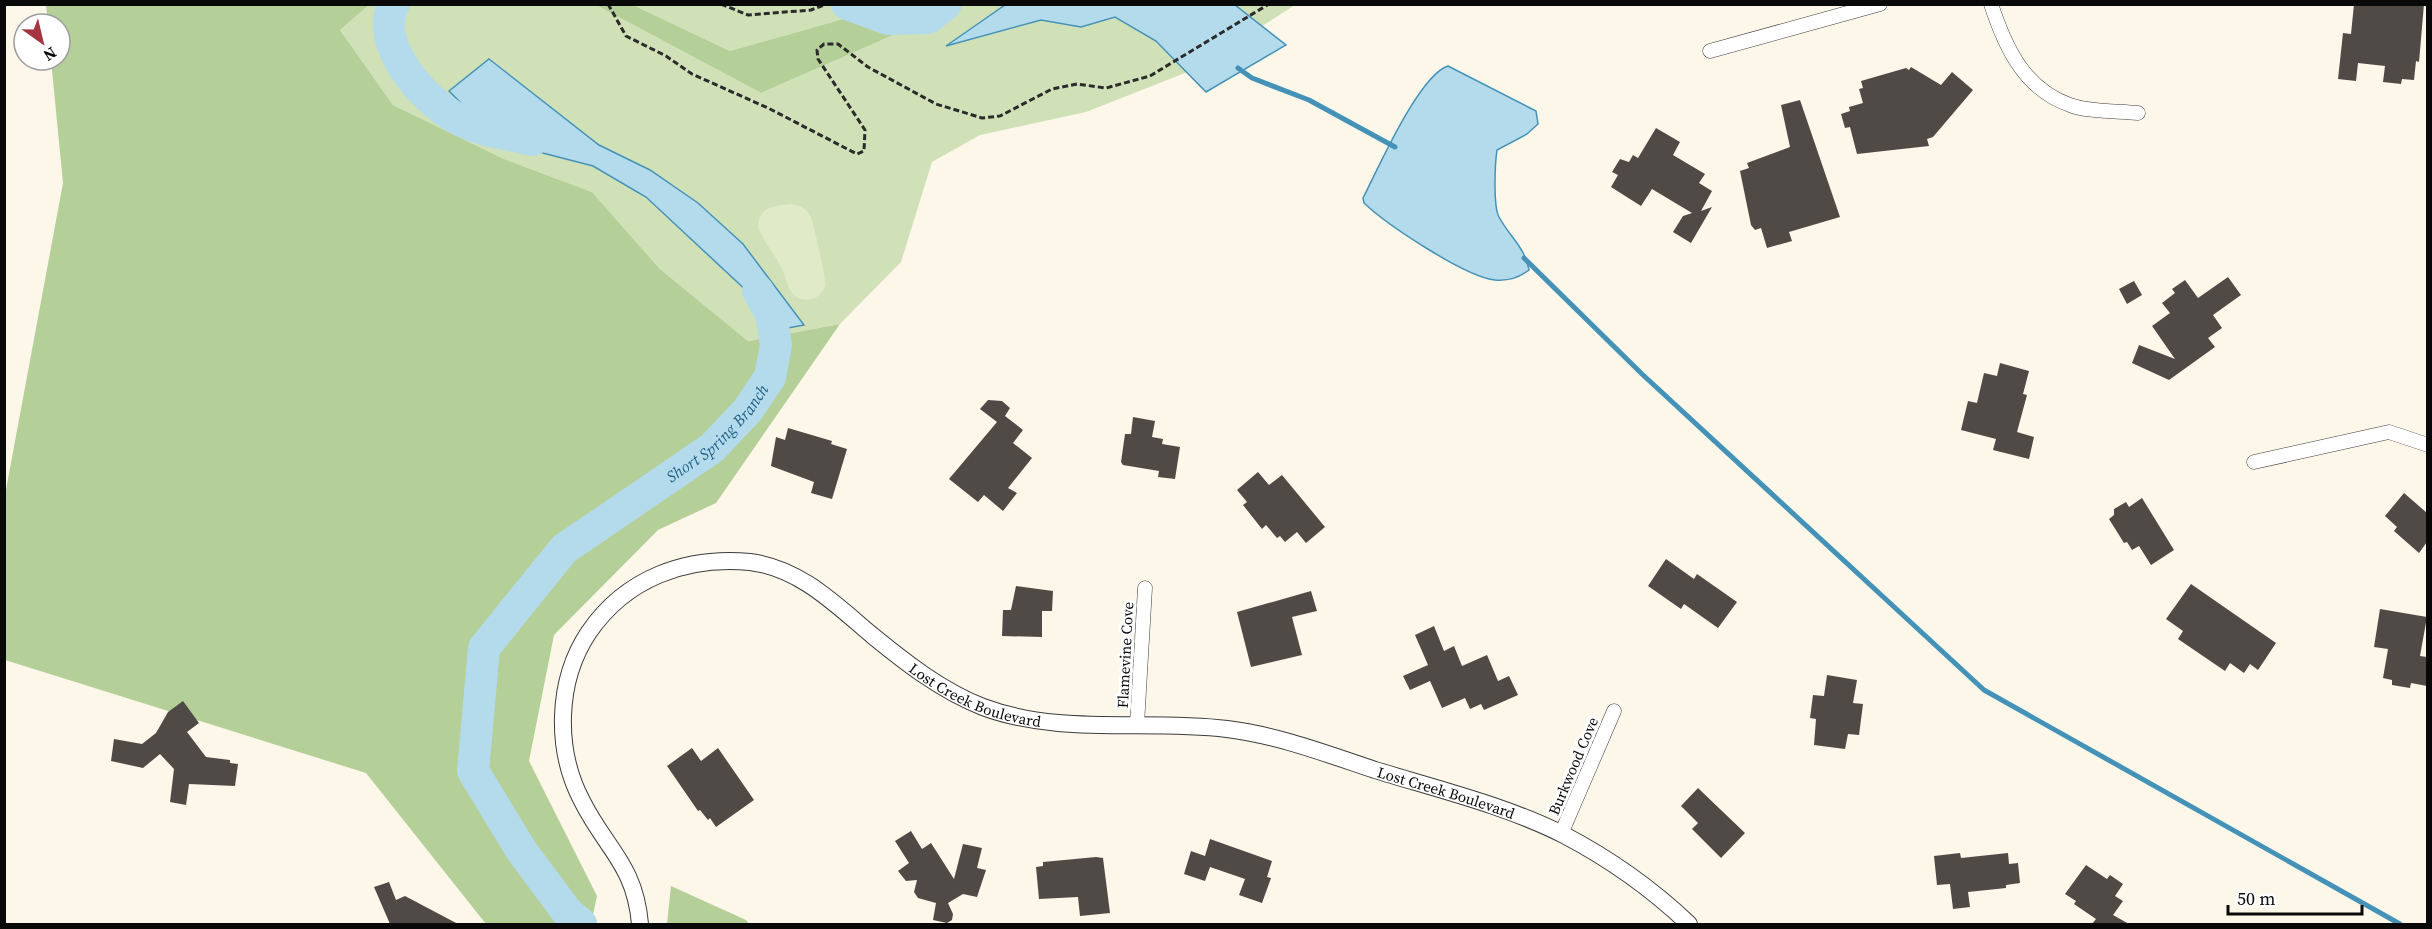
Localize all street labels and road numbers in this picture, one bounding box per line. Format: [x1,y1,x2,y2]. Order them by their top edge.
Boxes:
street label: Flamevine Cove [1112,601,1138,709]
street label: Lost Creek Boulevard [905,657,1043,732]
street label: Burkwood Cove [1543,713,1603,818]
street label: Lost Creek Boulevard [1375,761,1518,823]

